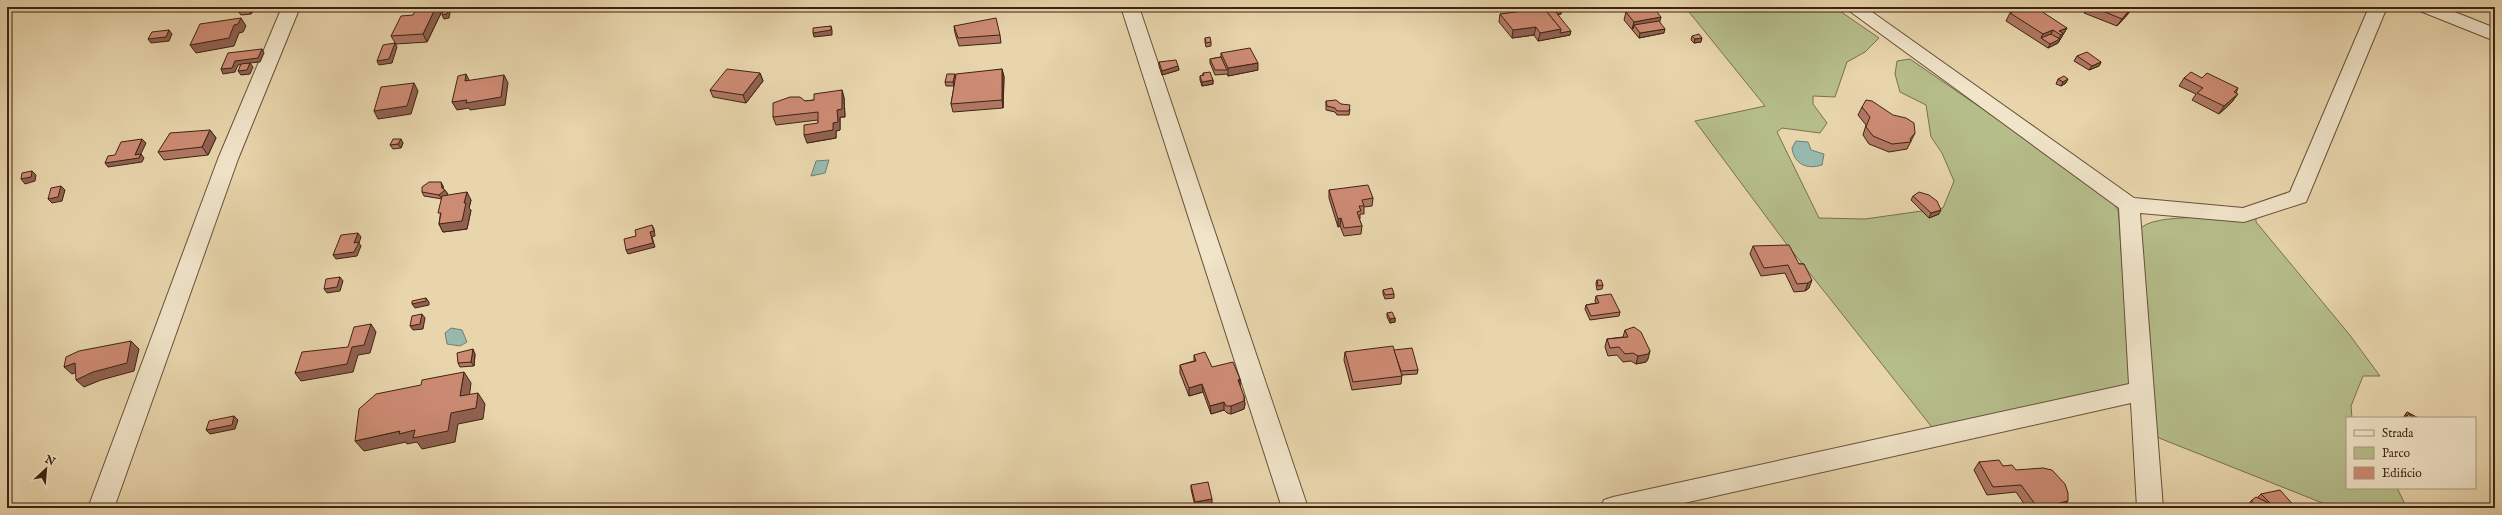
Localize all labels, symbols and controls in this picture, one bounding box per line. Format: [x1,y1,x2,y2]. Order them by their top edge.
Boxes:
legend [2346,417,2476,489]
text: Strada [2382,426,2414,441]
text: Parco [2382,446,2411,461]
north arrow [26,449,66,489]
text: N [42,452,58,469]
text: Edificio [2382,466,2422,481]

